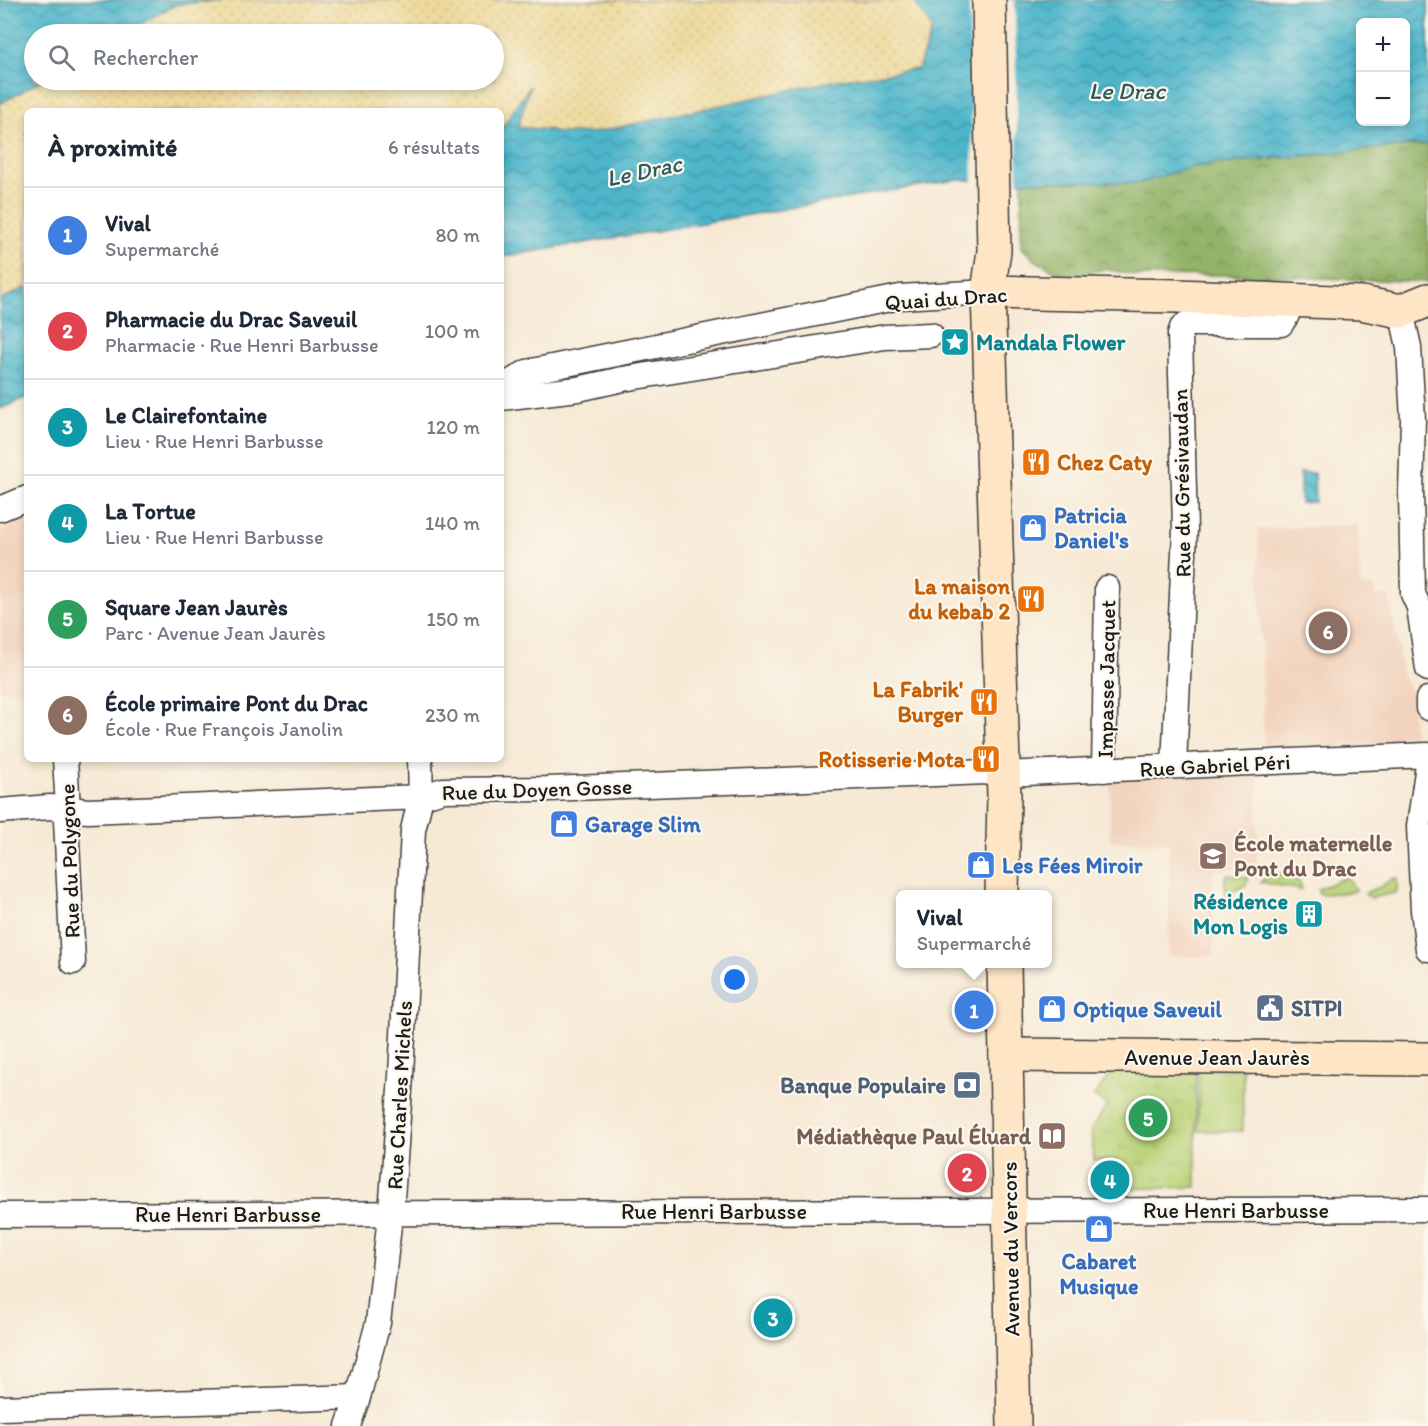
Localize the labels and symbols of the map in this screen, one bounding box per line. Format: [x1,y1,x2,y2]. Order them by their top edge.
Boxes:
water label: Le Drac [1089,76,1167,105]
water label: Le Drac [604,148,686,193]
street label: Quai du Drac [884,281,1008,316]
place icon: Mandala Flower [939,326,971,358]
place label: Mandala Flower [976,329,1127,356]
street label: Rue du Grésivaudan [1166,388,1197,578]
restaurant icon: Chez Caty [1020,446,1052,478]
place label: Chez Caty [1057,449,1153,476]
place label: Patricia Daniel's [1054,502,1129,554]
shop icon: Patricia Daniel's [1017,512,1049,544]
place label: La maison du kebab 2 [908,573,1011,625]
restaurant icon: La maison du kebab 2 [1015,583,1047,615]
street label: Impasse Jacquet [1092,600,1121,758]
pin: 6 [1308,608,1348,654]
place label: La Fabrik' Burger [872,676,964,728]
restaurant icon: La Fabrik' Burger [968,686,1000,718]
restaurant icon: Rotisserie Mota [970,743,1002,775]
place label: Rotisserie Mota [819,746,966,773]
street label: Rue Gabriel Péri [1139,748,1291,783]
street label: Rue du Doyen Gosse [441,773,633,806]
street label: Rue du Polygone [53,783,86,939]
shop icon: Garage Slim [548,808,580,840]
place label: Garage Slim [585,811,701,838]
place label: École maternelle Pont du Drac [1234,830,1393,882]
school or university icon: École maternelle Pont du Drac [1197,840,1229,872]
shop icon: Les Fées Miroir [965,849,997,881]
place label: Les Fées Miroir [1002,852,1144,879]
place label: Résidence Mon Logis [1193,888,1288,940]
building icon: Résidence Mon Logis [1293,898,1325,930]
your location [720,965,749,994]
pin: 1 [954,988,994,1032]
public building icon: SITPI [1254,992,1286,1024]
shop icon: Optique Saveuil [1036,993,1068,1025]
place label: SITPI [1291,995,1343,1022]
place label: Optique Saveuil [1073,996,1222,1023]
street label: Rue Charles Michels [381,1000,418,1190]
street label: Avenue Jean Jaurès [1124,1044,1310,1071]
bank icon: Banque Populaire [951,1069,983,1101]
place label: Banque Populaire [780,1072,946,1099]
pin: 5 [1128,1096,1168,1140]
library icon: Médiathèque Paul Éluard [1036,1120,1068,1152]
place label: Médiathèque Paul Éluard [796,1123,1032,1150]
pin: 2 [948,1150,986,1196]
pin: 4 [1090,1158,1130,1202]
street label: Avenue du Vercors [995,1161,1026,1337]
street label: Rue Henri Barbusse [1143,1197,1329,1224]
street label: Rue Henri Barbusse [621,1198,807,1225]
street label: Rue Henri Barbusse [135,1201,321,1228]
shop icon: Cabaret Musique [1083,1213,1115,1245]
place label: Cabaret Musique [1060,1248,1138,1300]
pin: 3 [754,1296,792,1340]

